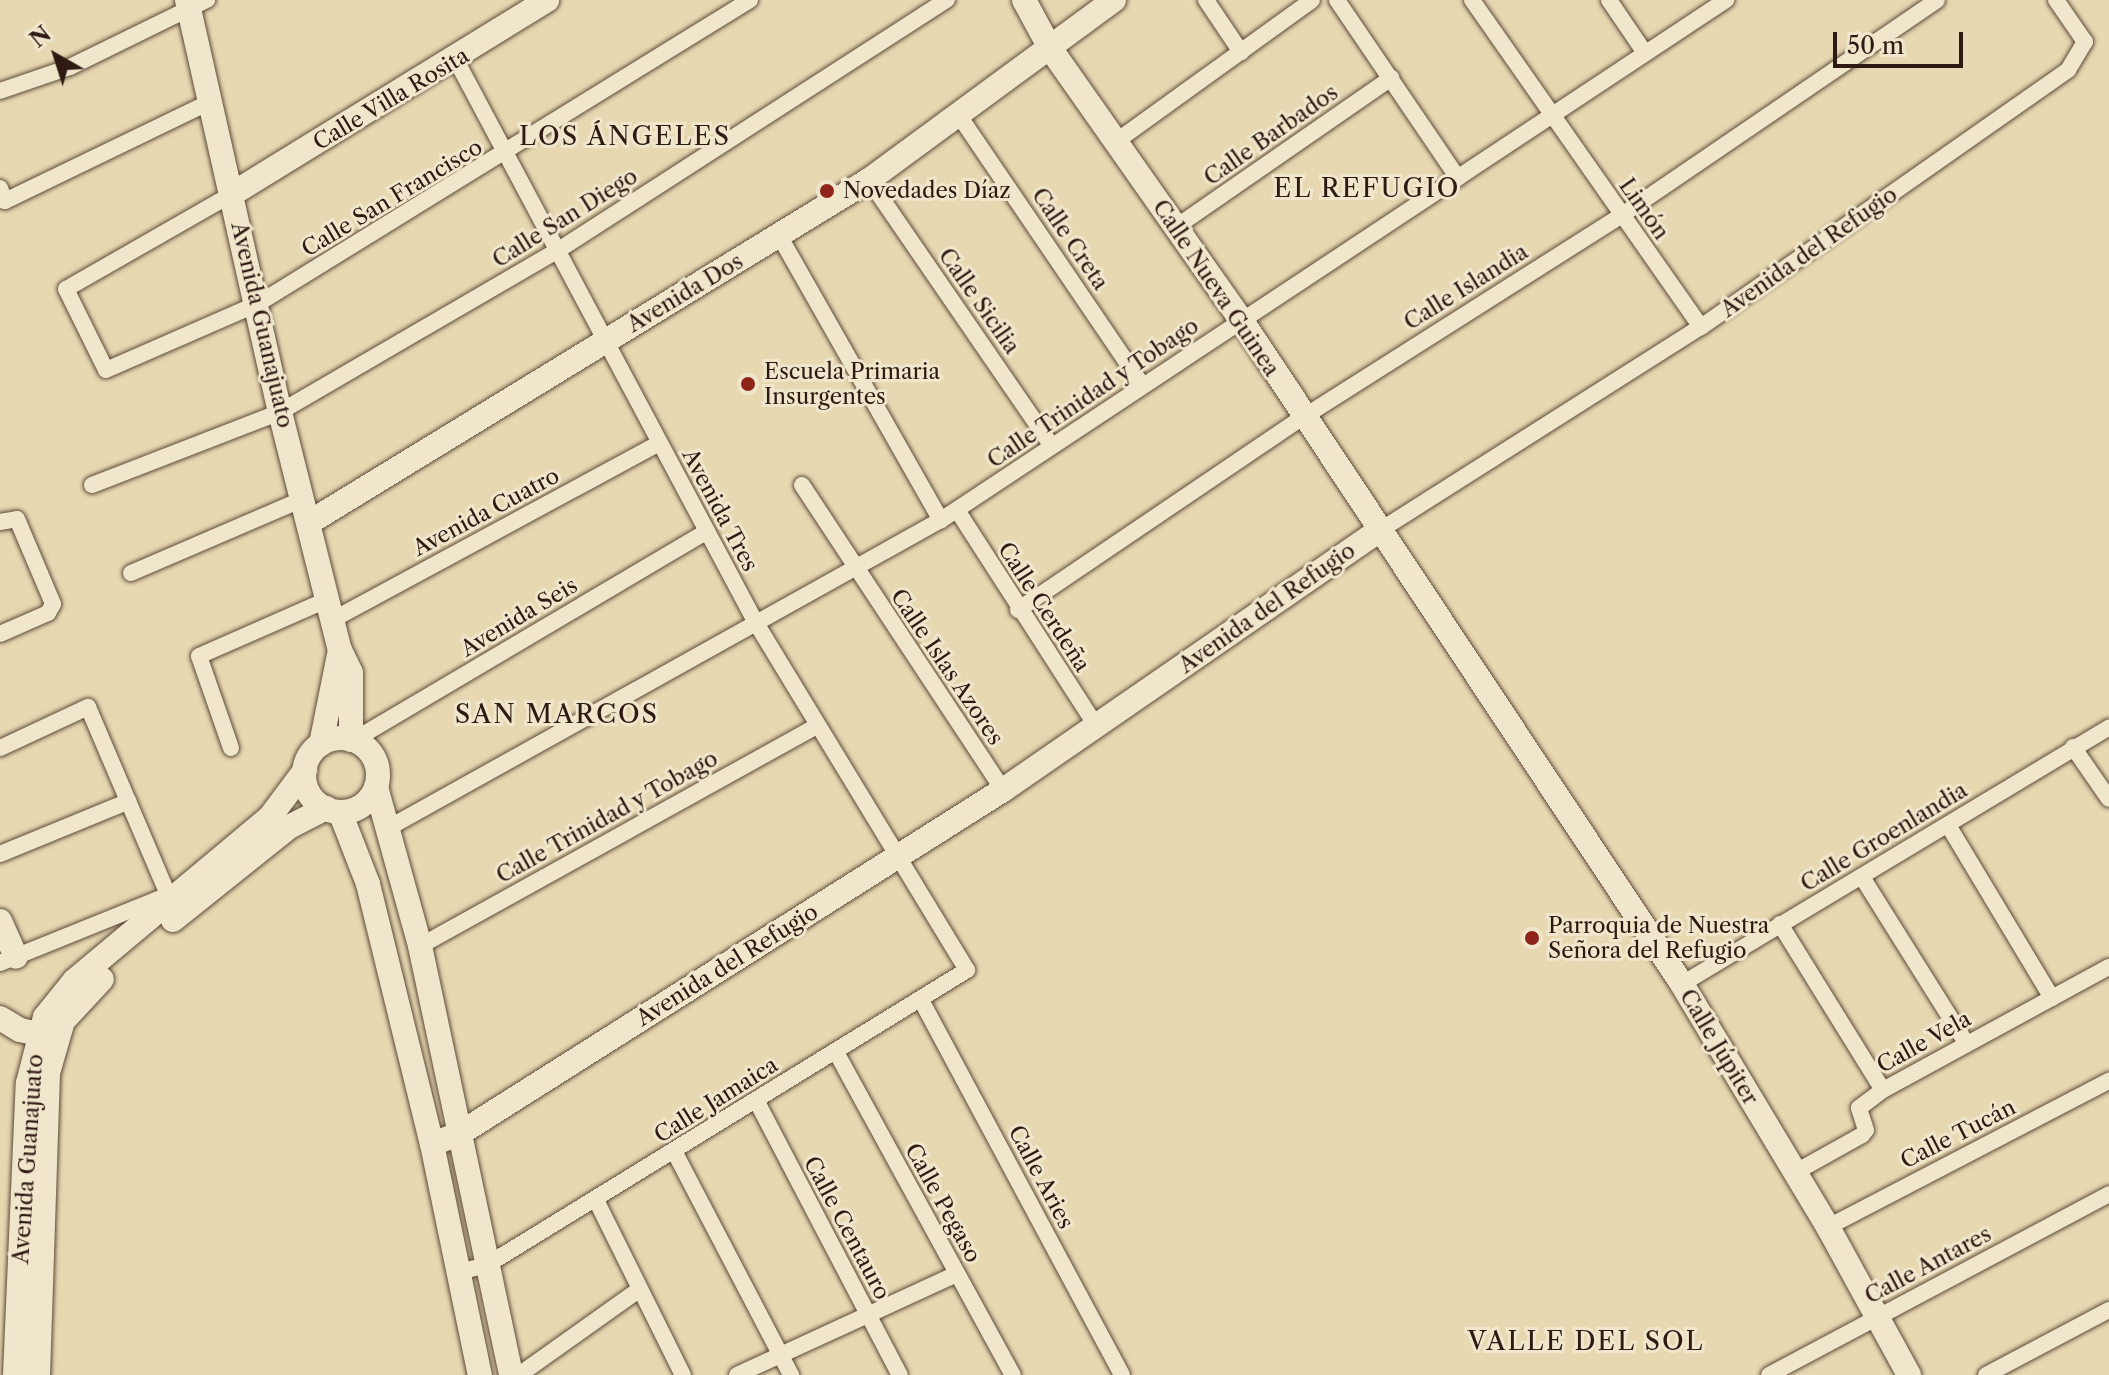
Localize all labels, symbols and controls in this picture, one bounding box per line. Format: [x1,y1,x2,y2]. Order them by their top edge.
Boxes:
north arrow [16,16,96,96]
scale bar [1837,16,1967,66]
text: N [25,20,57,53]
text: 50 m [1847,31,1904,60]
street label: Calle Villa Rosita [308,42,474,156]
street label: Calle Barbados [1199,79,1343,191]
district label: LOS ÁNGELES [518,121,732,153]
street label: Calle San Francisco [297,134,487,262]
street label: Calle San Diego [488,163,642,273]
district label: EL REFUGIO [1273,173,1461,205]
street label: Limón [1613,173,1675,245]
place label: Novedades Díaz [843,178,1011,204]
street label: Avenida del Refugio [1716,181,1902,323]
marker: Novedades Díaz [818,182,836,200]
street label: Calle Creta [1026,183,1114,295]
street label: Calle Nueva Guinea [1147,195,1285,381]
street label: Avenida Guanajuato [225,219,299,431]
street label: Calle Islandia [1399,238,1533,336]
street label: Calle Sicilia [933,243,1025,359]
street label: Avenida Dos [622,248,748,338]
street label: Calle Trinidad y Tobago [981,312,1205,474]
place label: Escuela Primaria Insurgentes [764,358,940,410]
marker: Escuela Primaria Insurgentes [739,375,757,393]
street label: Avenida Tres [676,444,764,576]
street label: Avenida Cuatro [408,462,564,562]
street label: Calle Cerdeña [992,537,1096,677]
street label: Avenida del Refugio [1174,537,1360,679]
street label: Avenida Seis [456,572,582,662]
street label: Calle Islas Azores [885,584,1009,750]
district label: SAN MARCOS [455,699,659,731]
street label: Calle Trinidad y Tobago [491,744,723,890]
street label: Calle Groenlandia [1796,777,1972,897]
street label: Avenida del Refugio [631,898,823,1032]
place label: Parroquia de Nuestra Señora del Refugio [1548,912,1770,964]
marker: Parroquia de Nuestra Señora del Refugio [1523,929,1541,947]
street label: Calle Júpiter [1674,984,1764,1110]
street label: Calle Vela [1872,1005,1976,1079]
street label: Calle Jamaica [649,1051,783,1149]
street label: Avenida Guanajuato [7,1053,49,1265]
street label: Calle Tucán [1896,1094,2020,1174]
street label: Calle Aries [1003,1120,1079,1234]
street label: Calle Pegaso [899,1139,987,1267]
street label: Calle Centauro [798,1152,896,1304]
street label: Calle Antares [1860,1220,1996,1310]
district label: VALLE DEL SOL [1467,1326,1705,1358]

